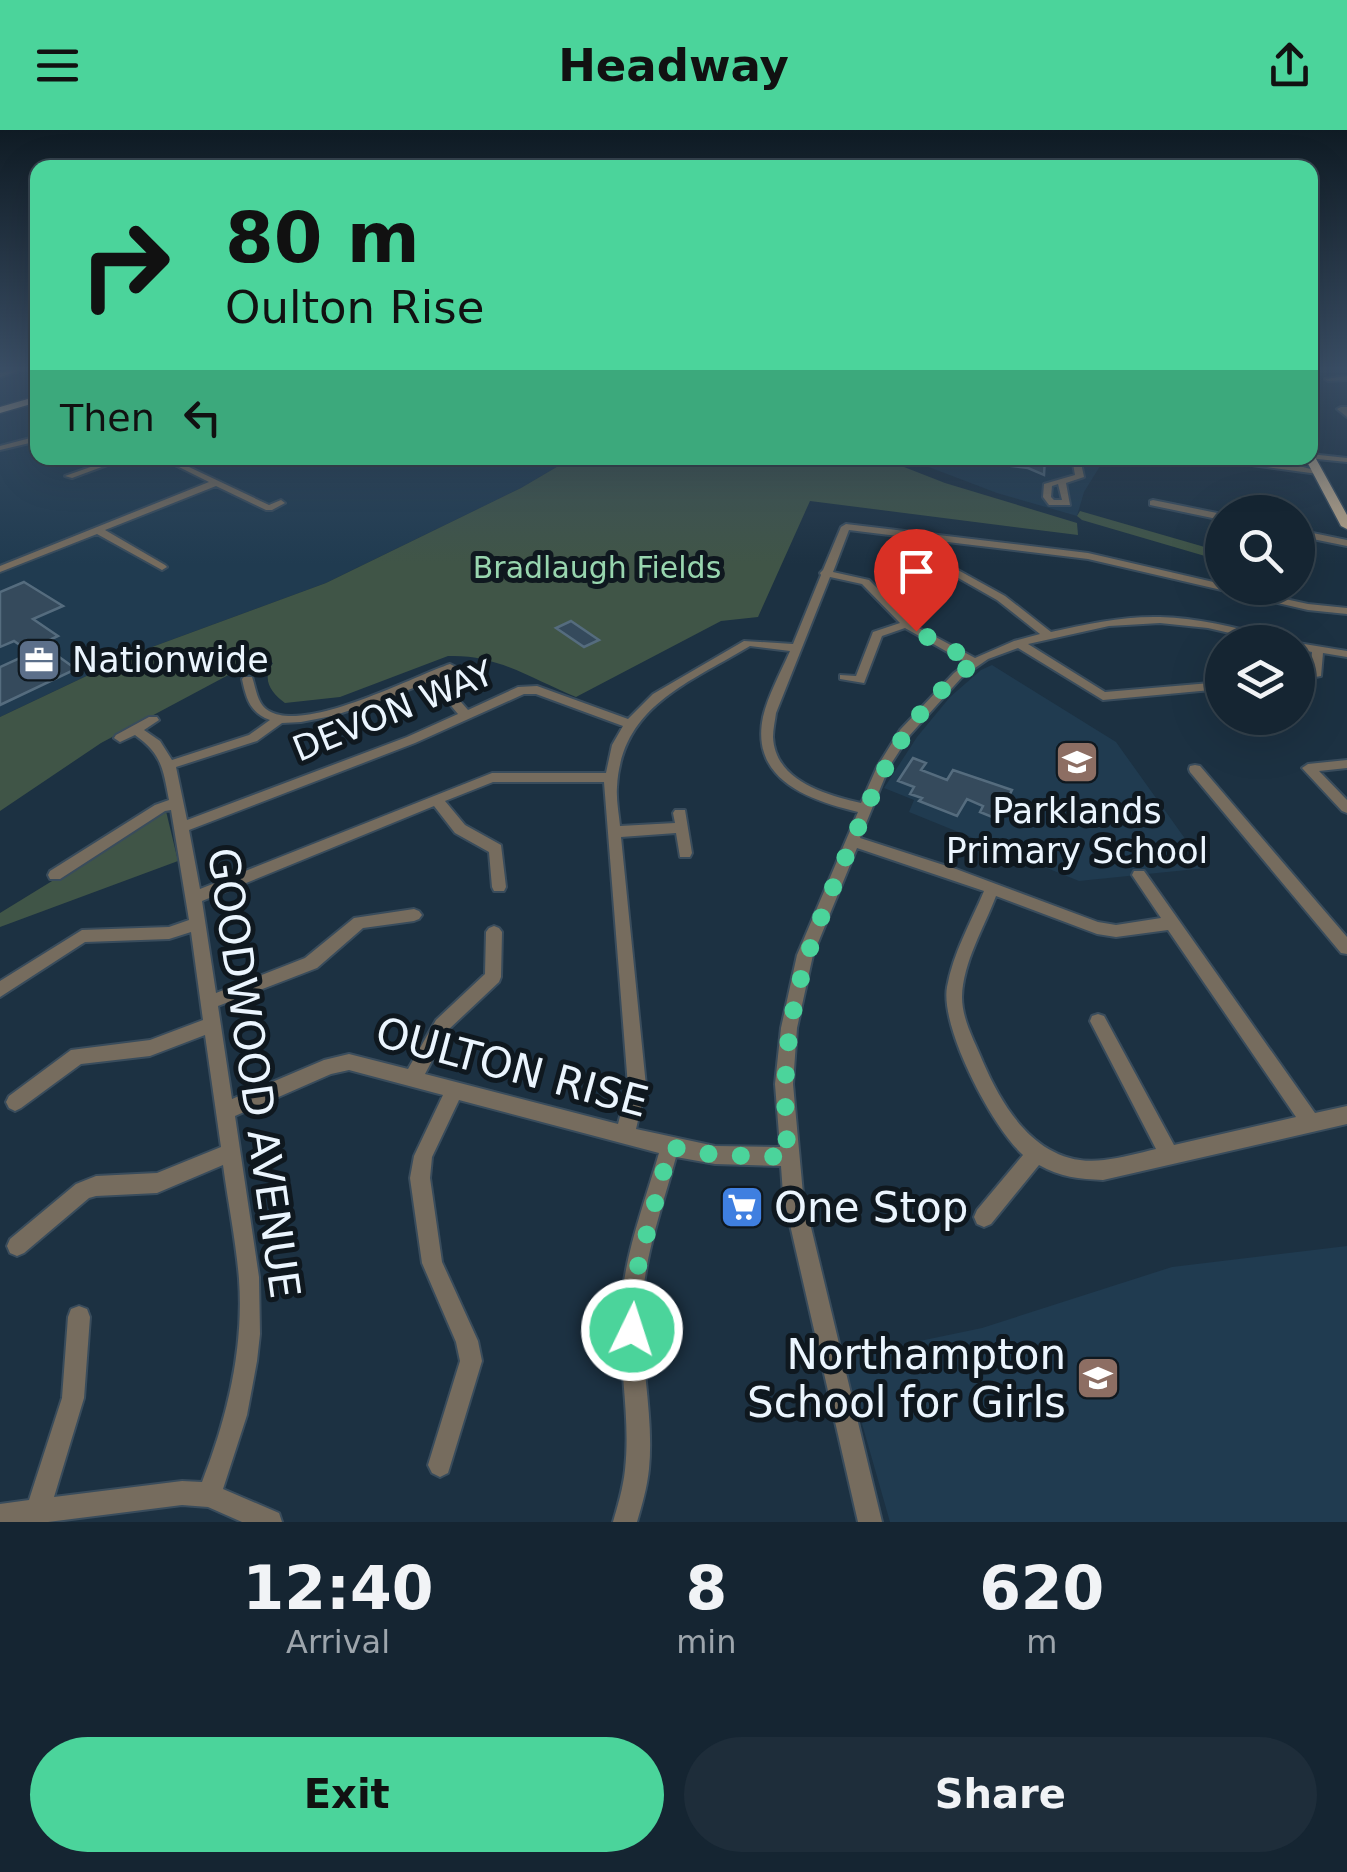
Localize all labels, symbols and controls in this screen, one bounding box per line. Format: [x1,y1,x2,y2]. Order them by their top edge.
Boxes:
icon: menu [30,38,85,93]
icon: share [1262,38,1317,93]
text: Headway [558,39,789,92]
text: 80 m [225,197,420,279]
icon: right [60,200,190,330]
text: Oulton Rise [225,281,484,334]
icon: left [175,390,230,445]
text: Then [60,396,155,440]
map controls [1205,495,1315,735]
button: search [1205,495,1315,605]
pin [874,529,959,632]
icon: arrive [889,544,944,599]
park label: Bradlaugh Fields [473,550,721,585]
button: layers [1205,625,1315,735]
office icon: Nationwide [16,637,62,683]
place label: Nationwide [72,640,269,680]
street label: DEVON WAY [287,652,500,769]
school or university icon: Parklands Primary School [1054,739,1100,785]
place label: Parklands Primary School [946,791,1208,871]
street label: GOODWOOD AVENUE [198,845,310,1301]
street label: OULTON RISE [371,1007,653,1127]
place label: One Stop [774,1183,968,1232]
supermarket icon: One Stop [719,1184,765,1230]
position arrow [580,1278,684,1382]
place label: Northampton School for Girls [747,1330,1066,1427]
school or university icon: Northampton School for Girls [1075,1355,1121,1401]
text: 12:40 [243,1553,434,1623]
text: 8 [685,1553,727,1623]
text: 620 [979,1553,1104,1623]
text: Arrival [286,1623,390,1661]
text: min [676,1623,737,1661]
text: m [1026,1623,1057,1661]
button: Exit [30,1737,664,1852]
button: Share [684,1737,1317,1852]

